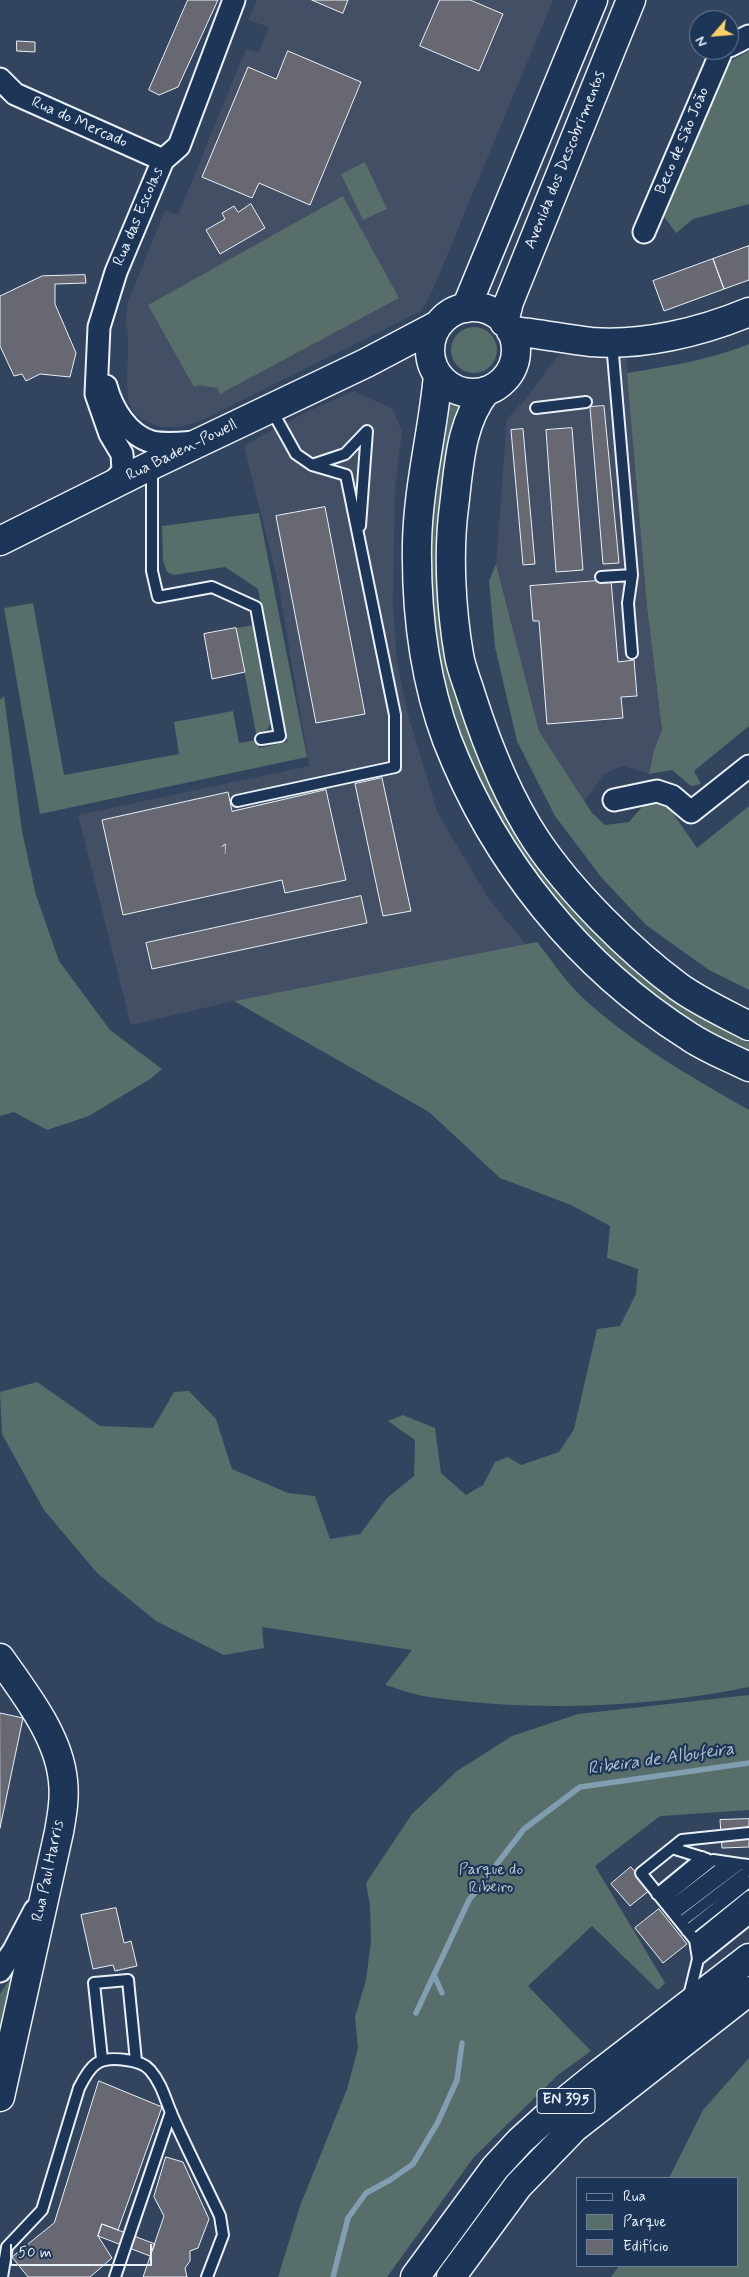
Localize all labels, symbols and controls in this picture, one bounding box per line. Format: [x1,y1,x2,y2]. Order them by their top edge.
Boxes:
north arrow [689,10,739,60]
text: N [691,33,712,50]
street label: Avenida dos Descobrimentos [521,68,611,252]
street label: Beco de São João [652,85,714,197]
street label: Rua do Mercado [28,93,130,153]
street label: Rua das Escolas [110,165,168,269]
street label: Rua Baden-Powell [123,416,241,486]
house number: 1 [221,842,227,858]
water label: Ribeira de Albufeira [586,1739,736,1781]
street label: Rua Paul Harris [29,1818,69,1924]
park label: Parque do Ribeiro [459,1861,523,1899]
road number: EN 395 [537,2088,595,2114]
legend [576,2177,739,2267]
text: Rua [623,2187,646,2207]
text: Parque [623,2212,666,2232]
scale bar [12,2234,155,2266]
text: Edifício [623,2237,668,2257]
text: 50 m [18,2243,52,2263]

